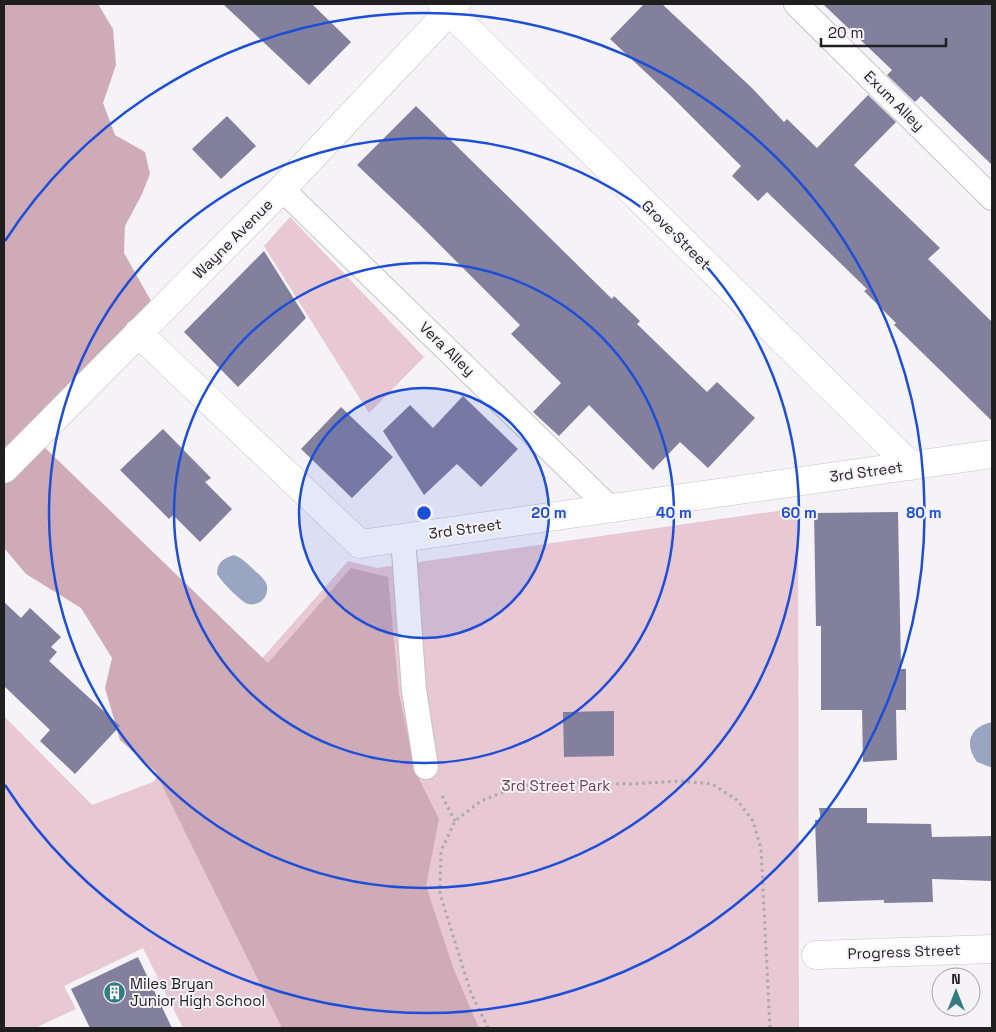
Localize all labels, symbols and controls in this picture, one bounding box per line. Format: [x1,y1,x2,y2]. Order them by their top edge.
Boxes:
scale bar [821,15,946,47]
text: 20 m [828,23,863,42]
street label: Exum Alley [860,66,929,135]
street label: Wayne Avenue [189,195,277,283]
street label: Grove Street [638,196,715,273]
street label: Vera Alley [416,317,479,380]
street label: 3rd Street [828,457,904,486]
text: 20 m [531,503,567,522]
text: 40 m [656,503,692,522]
text: 60 m [781,503,817,522]
text: 80 m [906,503,942,522]
centre of rings [415,504,433,522]
street label: 3rd Street [427,514,503,543]
park label: 3rd Street Park [502,776,610,795]
street label: Progress Street [847,940,961,963]
north arrow [931,967,981,1017]
text: N [951,970,961,988]
place label: Miles Bryan Junior High School [130,974,265,1010]
building icon: Miles Bryan Junior High School [102,981,126,1005]

